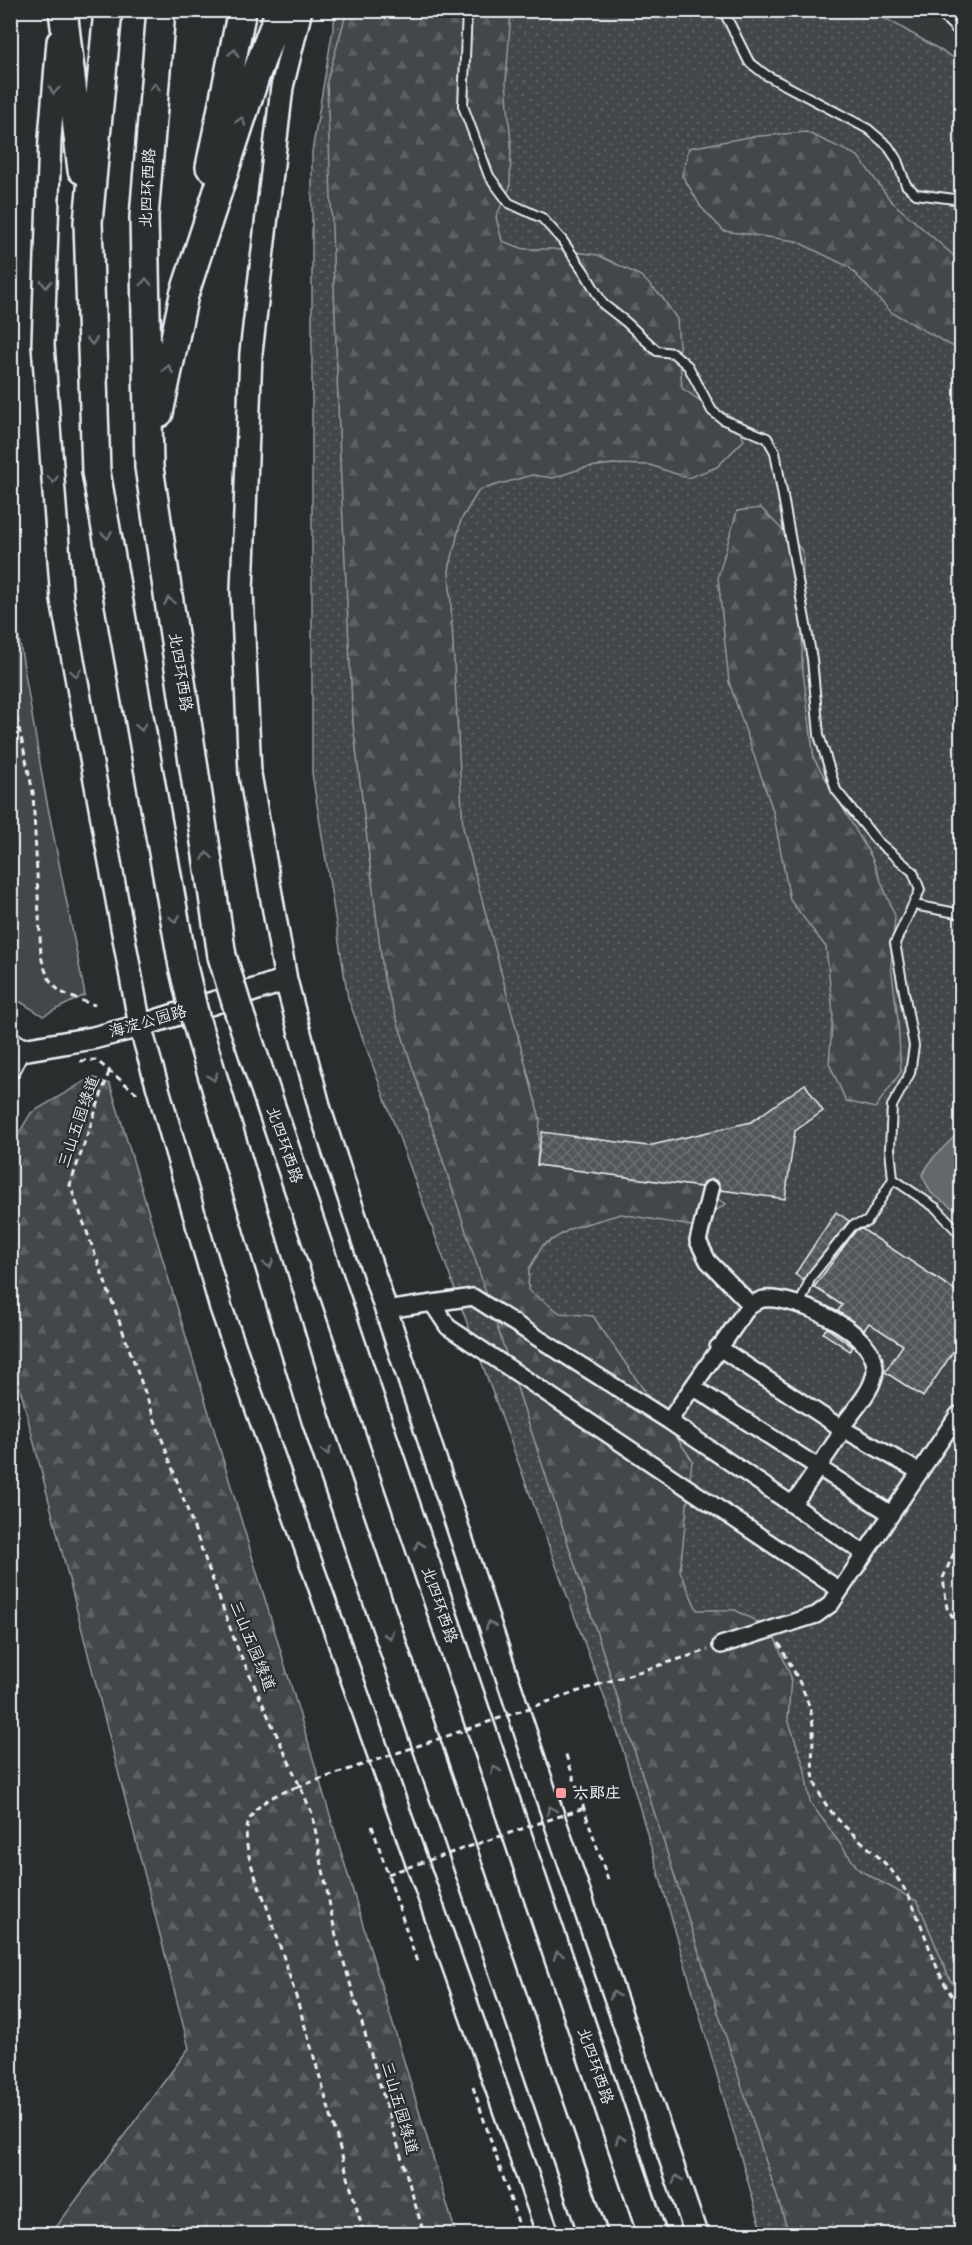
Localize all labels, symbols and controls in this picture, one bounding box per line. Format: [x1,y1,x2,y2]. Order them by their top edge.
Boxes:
one-way arrow [227,48,240,58]
one-way arrow [148,82,161,91]
one-way arrow [48,85,61,94]
one-way arrow [233,116,246,127]
street label: 北四环西路 [133,147,163,229]
one-way arrow [139,277,152,286]
one-way arrow [39,280,52,289]
one-way arrow [85,336,98,345]
one-way arrow [161,364,174,374]
one-way arrow [47,475,60,484]
one-way arrow [100,530,113,540]
one-way arrow [164,596,176,606]
street label: 北四环西路 [161,631,199,713]
one-way arrow [69,667,82,677]
one-way arrow [134,722,147,732]
one-way arrow [202,852,214,861]
one-way arrow [168,914,180,924]
street label: 海淀公园路 [106,999,190,1045]
one-way arrow [206,1071,218,1082]
street label: 三山五园绿道 [52,1073,106,1171]
street label: 北四环西路 [259,1103,309,1187]
one-way arrow [262,1258,274,1269]
one-way arrow [319,1445,332,1456]
one-way arrow [414,1540,427,1551]
street label: 北四环西路 [414,1563,464,1647]
street label: 三山五园绿道 [222,1597,282,1695]
one-way arrow [485,1620,497,1631]
one-way arrow [382,1629,395,1640]
one-way arrow [490,1765,502,1776]
place label: 六郎庄 [573,1781,621,1806]
marker: 六郎庄 [554,1786,568,1800]
one-way arrow [546,1805,559,1816]
one-way arrow [552,1950,565,1961]
one-way arrow [609,1990,622,2001]
street label: 北四环西路 [570,2024,620,2108]
street label: 三山五园绿道 [374,2058,424,2158]
one-way arrow [615,2134,627,2145]
one-way arrow [672,2174,685,2185]

